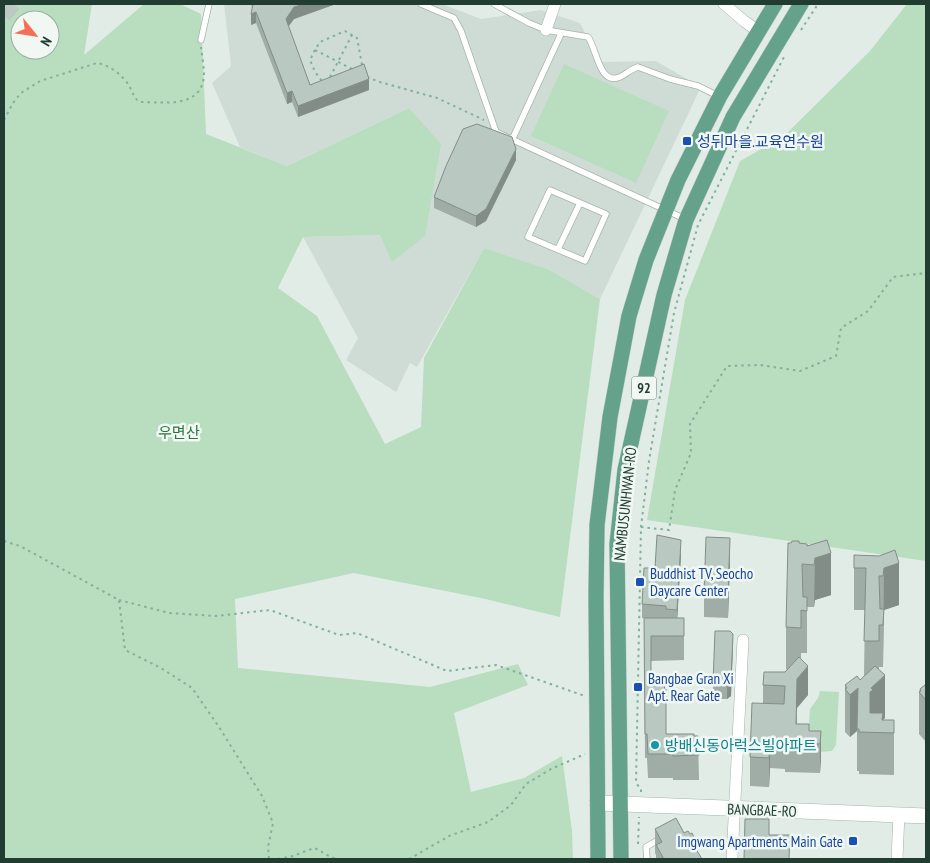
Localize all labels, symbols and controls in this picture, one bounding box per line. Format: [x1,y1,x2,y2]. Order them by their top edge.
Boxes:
north arrow [10,10,60,60]
text: N [37,34,56,49]
place label: 성뒤마을.교육연수원 [697,132,824,151]
marker: 성뒤마을.교육연수원 [681,135,693,147]
road number: 92 [632,376,656,399]
park label: 우면산 [158,423,200,442]
street label: NAMBUSUNHWAN-RO [610,446,640,562]
place label: Buddhist TV, Seocho Daycare Center [650,564,753,600]
marker: Buddhist TV, Seocho Daycare Center [634,576,646,588]
place label: Bangbae Gran Xi Apt. Rear Gate [648,669,734,705]
marker: Bangbae Gran Xi Apt. Rear Gate [632,681,644,693]
place label: 방배신동아럭스빌아파트 [665,736,817,755]
marker: 방배신동아럭스빌아파트 [649,739,661,751]
street label: BANGBAE-RO [727,799,797,821]
place label: Imgwang Apartments Main Gate [677,832,843,851]
marker: Imgwang Apartments Main Gate [847,835,859,847]

